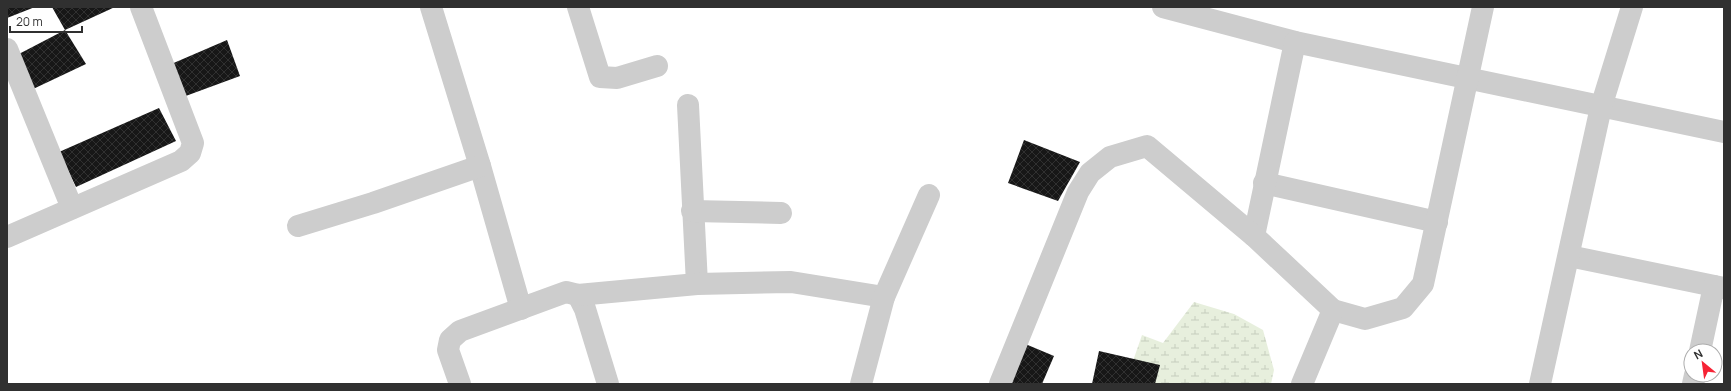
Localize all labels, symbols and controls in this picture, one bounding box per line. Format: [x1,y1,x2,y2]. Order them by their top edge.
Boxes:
scale bar [10,8,82,34]
text: 20 m [16,13,43,30]
north arrow [1683,343,1723,383]
text: N [1691,345,1705,362]

